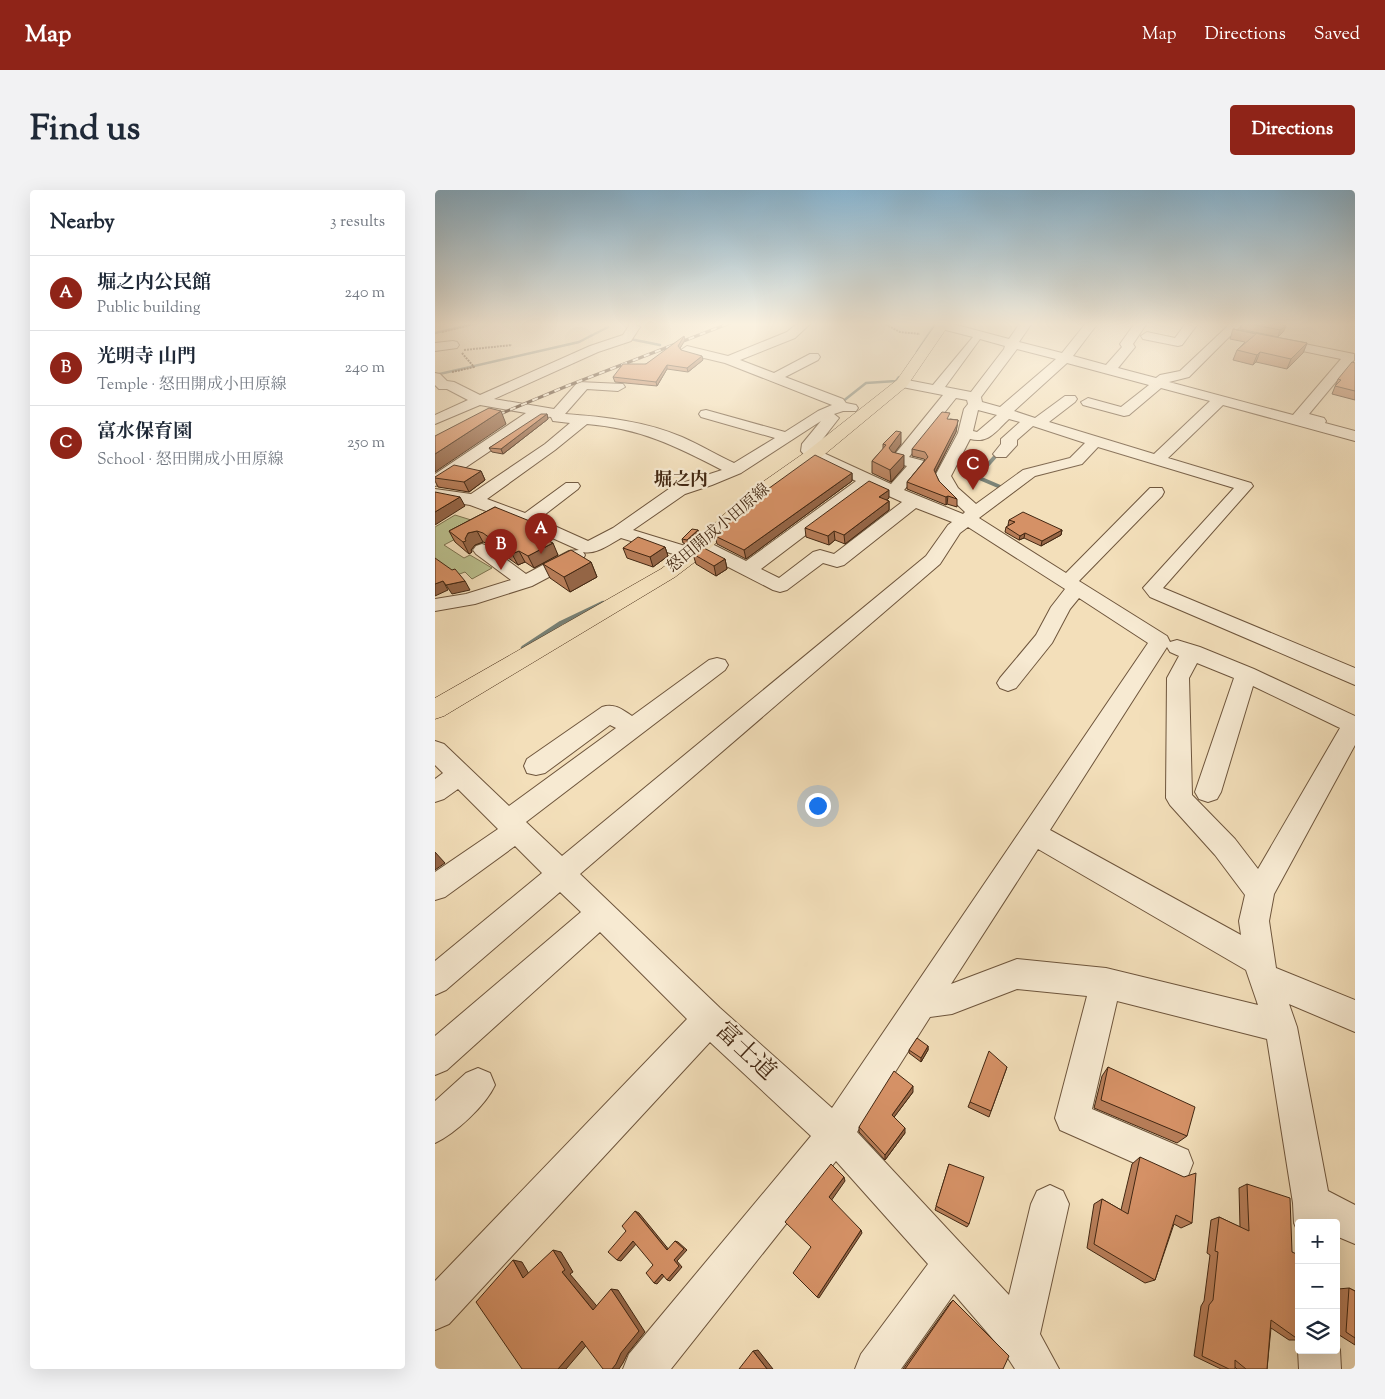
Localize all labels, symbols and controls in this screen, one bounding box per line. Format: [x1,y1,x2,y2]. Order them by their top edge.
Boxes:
text: Map [25,18,71,52]
text: Map [1142,22,1177,48]
text: Directions [1205,22,1286,48]
text: Saved [1314,22,1360,48]
text: Find us [30,105,140,156]
button: Directions [1230,105,1355,155]
text: Nearby [50,208,115,238]
text: 3 results [330,211,385,234]
text: 堀之内公民館 [97,270,211,297]
text: A [60,282,73,305]
text: 240 m [344,282,385,305]
text: Public building [97,297,201,320]
text: 光明寺 山門 [97,344,196,371]
text: B [61,357,71,380]
text: 240 m [344,357,385,380]
text: Temple · 怒田開成小田原線 [97,374,287,397]
text: 富水保育園 [97,419,192,446]
text: C [60,432,72,455]
text: 250 m [347,432,385,455]
text: School · 怒田開成小田原線 [97,449,284,472]
pin: C [957,449,989,490]
district label: 堀之内 [654,468,708,494]
street label: 怒田開成小田原線 [663,479,775,579]
pin: A [525,513,557,554]
pin: B [485,529,517,570]
your location [805,793,831,819]
street label: 富士道 [707,1015,783,1089]
map controls [1295,1219,1340,1354]
button: + [1295,1219,1340,1264]
button: − [1295,1264,1340,1309]
button: layers [1295,1309,1340,1354]

